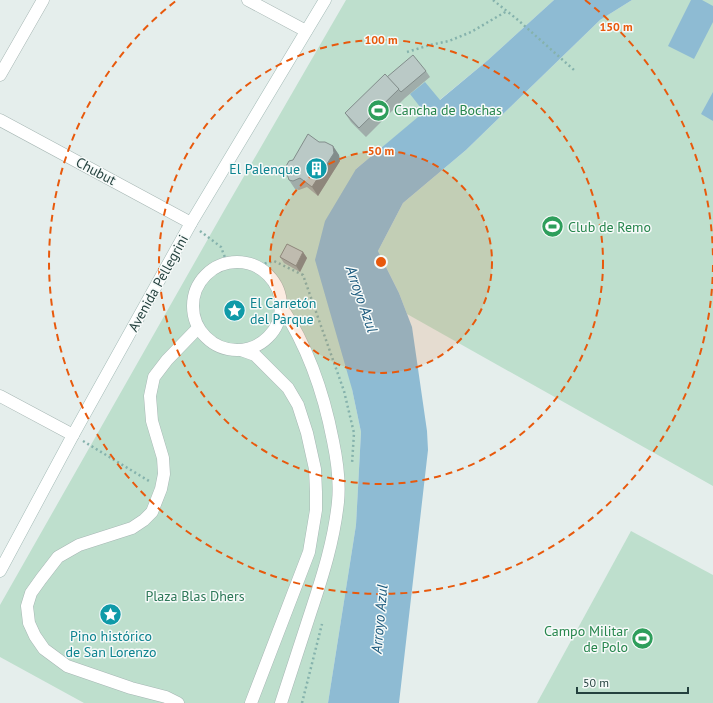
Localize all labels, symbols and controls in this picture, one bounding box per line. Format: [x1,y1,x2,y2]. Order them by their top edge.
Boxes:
text: 150 m [599,19,633,34]
text: 100 m [364,32,398,47]
sports icon: Cancha de Bochas [365,97,391,123]
place label: Cancha de Bochas [394,101,502,119]
text: 50 m [368,143,394,158]
street label: Chubut [73,153,119,189]
building icon: El Palenque [303,156,329,182]
place label: El Palenque [229,160,300,178]
sports icon: Club de Remo [539,214,565,240]
place label: Club de Remo [568,218,651,236]
street label: Avenida Pellegrini [124,231,192,335]
centre of rings [374,255,388,269]
water label: Arroyo Azul [341,262,382,335]
place label: El Carretón del Parque [250,294,316,328]
place icon: El Carretón del Parque [221,298,247,324]
water label: Arroyo Azul [366,584,391,655]
park label: Plaza Blas Dhers [145,587,245,605]
place icon: Pino histórico de San Lorenzo [98,601,124,627]
place label: Campo Militar de Polo [544,622,628,656]
sports icon: Campo Militar de Polo [630,626,656,652]
place label: Pino histórico de San Lorenzo [65,627,157,661]
scale bar [577,669,688,695]
text: 50 m [583,675,609,690]

